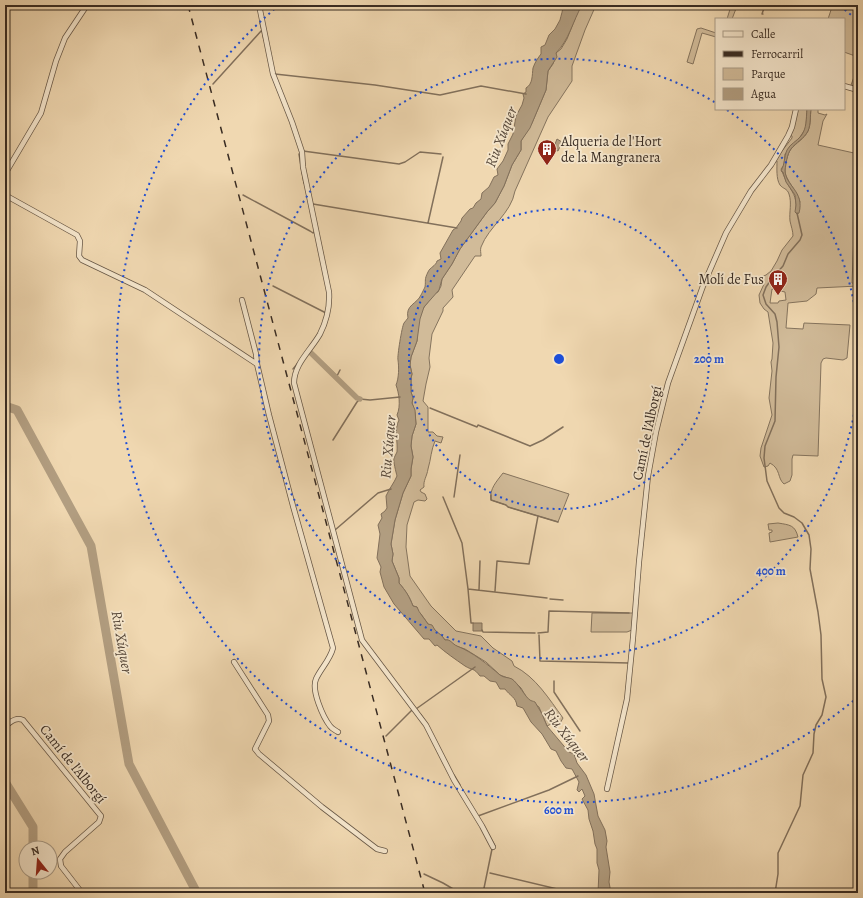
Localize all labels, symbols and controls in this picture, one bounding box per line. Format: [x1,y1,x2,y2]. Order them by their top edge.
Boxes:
legend [715,18,845,110]
text: Calle [751,26,775,42]
text: Ferrocarril [751,46,803,62]
text: Parque [751,66,786,82]
text: Agua [750,86,777,102]
water label: Riu Xúquer [480,103,522,170]
place label: Alqueria de l'Hort de la Mangranera [560,132,662,167]
building icon: Alqueria de l'Hort de la Mangranera [536,138,558,166]
building icon: Molí de Fus [767,268,789,296]
place label: Molí de Fus [698,270,764,289]
text: 200 m [694,351,724,367]
centre of rings [552,352,566,366]
street label: Camí de l'Alborgí [628,384,666,482]
water label: Riu Xúquer [375,414,401,479]
text: 400 m [756,563,786,579]
water label: Riu Xúquer [107,609,137,676]
water label: Riu Xúquer [540,704,595,767]
street label: Camí de l'Alborgí [35,721,111,807]
text: 600 m [544,802,574,818]
north arrow [18,840,58,880]
text: N [29,843,41,859]

